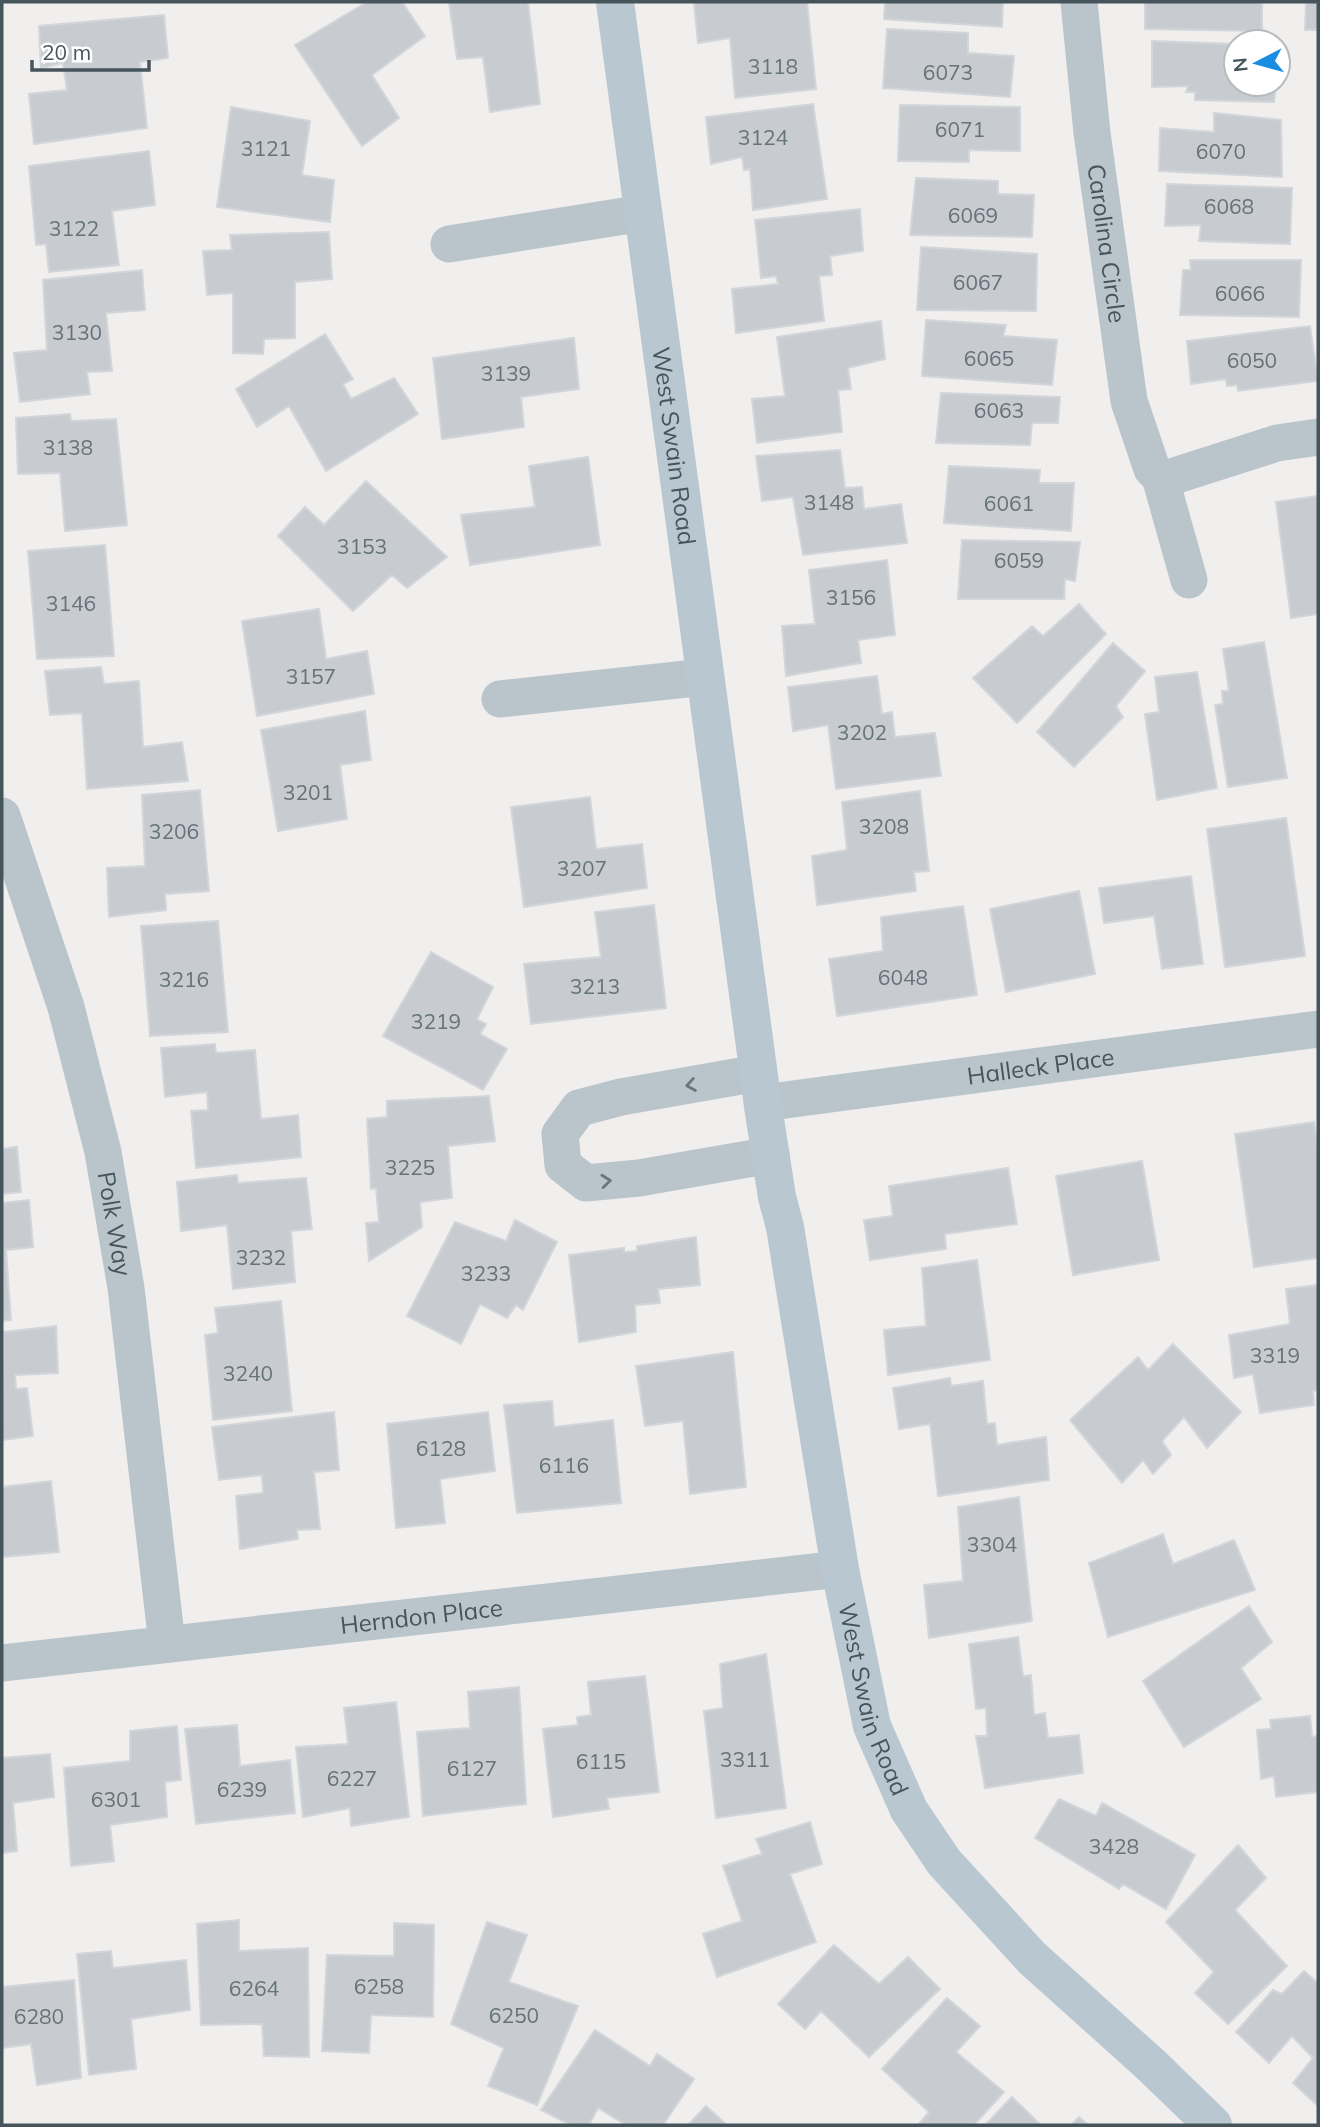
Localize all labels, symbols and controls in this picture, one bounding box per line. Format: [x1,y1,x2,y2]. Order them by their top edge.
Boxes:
scale bar [32,28,149,72]
north arrow [1222,28,1292,98]
text: 20 m [42,39,91,65]
house number: 3118 [748,53,798,79]
text: N [1227,56,1253,73]
house number: 6073 [923,59,973,85]
house number: 6071 [935,116,985,142]
house number: 3124 [738,124,789,150]
house number: 3121 [241,135,291,161]
house number: 6070 [1196,138,1246,164]
street label: Carolina Circle [1081,162,1133,325]
house number: 6068 [1204,193,1254,219]
house number: 6069 [948,202,998,228]
house number: 3122 [49,215,99,241]
house number: 6067 [953,269,1003,295]
house number: 6066 [1215,280,1265,306]
house number: 3130 [52,319,102,345]
street label: West Swain Road [646,345,703,547]
house number: 6065 [964,345,1014,371]
house number: 6050 [1227,347,1277,373]
house number: 3139 [481,360,531,386]
house number: 6063 [974,397,1024,423]
house number: 3138 [43,434,93,460]
house number: 3148 [804,489,854,515]
house number: 6061 [984,490,1034,516]
house number: 3153 [337,533,387,559]
house number: 6059 [994,547,1044,573]
house number: 3156 [826,584,876,610]
house number: 3146 [46,590,96,616]
house number: 3157 [286,663,336,689]
house number: 3202 [837,719,887,745]
house number: 3201 [283,779,333,805]
house number: 3208 [859,813,909,839]
house number: 3206 [149,818,199,844]
house number: 3207 [557,855,607,881]
house number: 6048 [878,964,928,990]
house number: 3216 [159,966,209,992]
house number: 3213 [570,973,620,999]
house number: 3219 [411,1008,461,1034]
street label: Halleck Place [965,1041,1116,1091]
one-way arrow [685,1077,697,1092]
house number: 3225 [385,1154,435,1180]
street label: Polk Way [92,1169,139,1279]
one-way arrow [601,1174,612,1189]
house number: 3232 [236,1244,286,1270]
house number: 3233 [461,1260,511,1286]
house number: 3319 [1250,1342,1300,1368]
house number: 3240 [223,1360,273,1386]
house number: 6128 [416,1435,466,1461]
house number: 6116 [539,1452,589,1478]
house number: 3304 [967,1531,1018,1557]
street label: Herndon Place [339,1592,504,1640]
street label: West Swain Road [832,1600,916,1800]
house number: 3311 [720,1746,770,1772]
house number: 6115 [576,1748,626,1774]
house number: 6127 [447,1755,497,1781]
house number: 6227 [327,1765,377,1791]
house number: 6239 [217,1776,267,1802]
house number: 6301 [91,1786,141,1812]
house number: 3428 [1089,1833,1139,1859]
house number: 6258 [354,1973,404,1999]
house number: 6264 [229,1975,280,2001]
house number: 6250 [489,2002,539,2028]
house number: 6280 [14,2003,64,2029]

